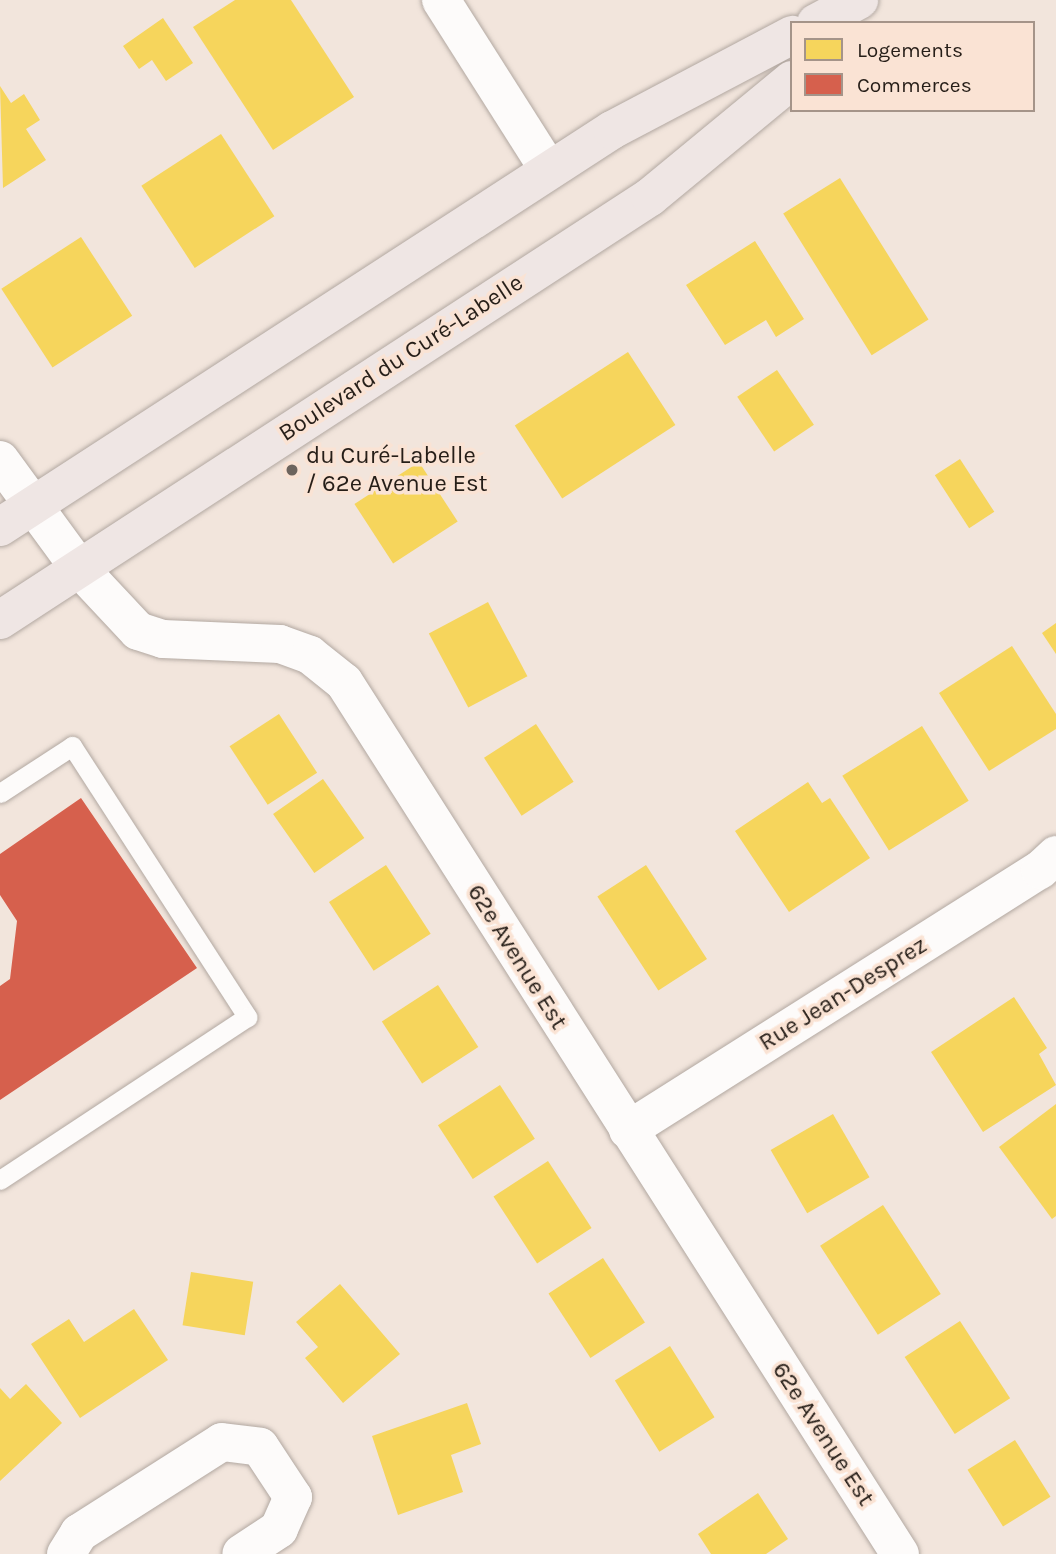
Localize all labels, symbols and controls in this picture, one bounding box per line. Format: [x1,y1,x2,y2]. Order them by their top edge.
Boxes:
legend [790,21,1035,112]
text: Logements [857,38,963,62]
text: Commerces [857,73,972,97]
street label: Boulevard du Curé-Labelle [274,268,528,448]
place label: du Curé-Labelle / 62e Avenue Est [306,442,488,498]
marker: du Curé-Labelle / 62e Avenue Est [284,462,300,478]
street label: 62e Avenue Est [461,879,573,1035]
street label: Rue Jean-Desprez [754,931,932,1057]
street label: 62e Avenue Est [766,1357,880,1511]

